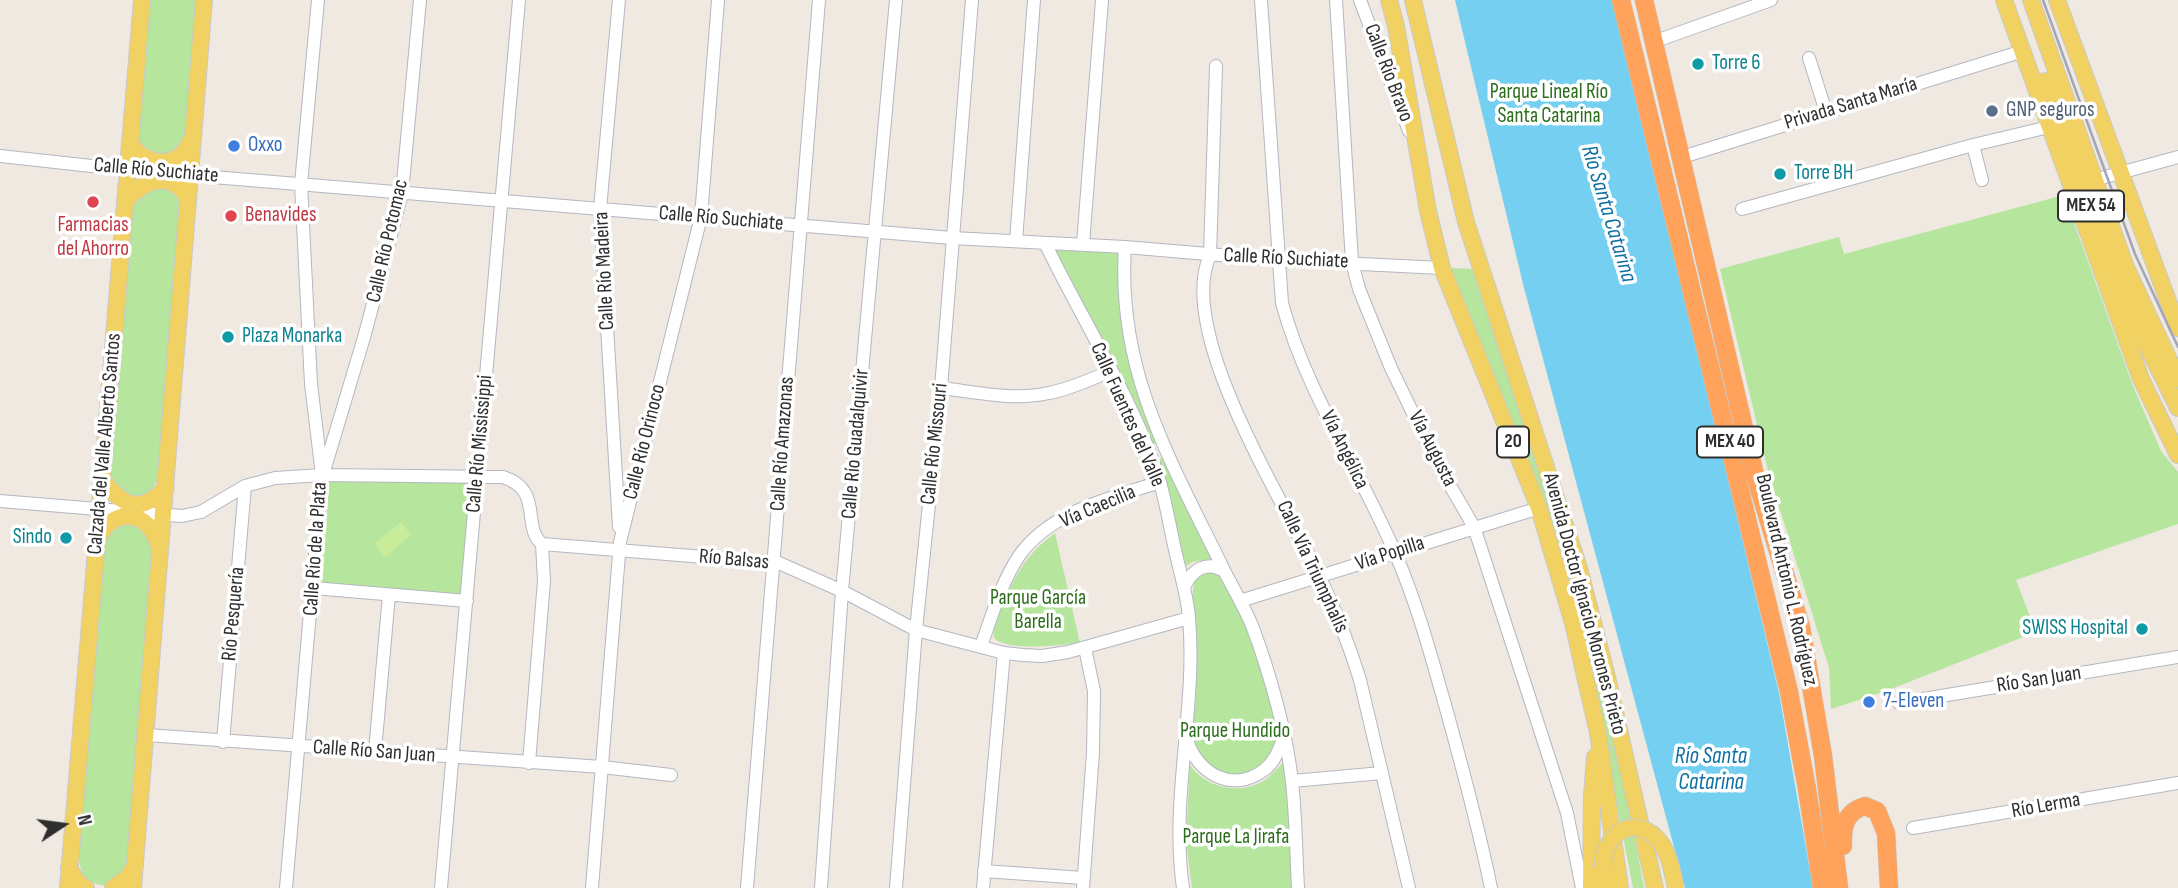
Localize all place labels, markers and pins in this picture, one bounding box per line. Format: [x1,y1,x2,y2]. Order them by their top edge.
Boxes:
place label: Torre 6 [1712,51,1761,77]
marker: Torre 6 [1690,56,1706,72]
place label: GNP seguros [2006,98,2095,124]
marker: GNP seguros [1984,103,2000,119]
place label: Oxxo [248,133,282,159]
marker: Oxxo [226,138,242,154]
place label: Torre BH [1794,161,1853,187]
marker: Torre BH [1772,166,1788,182]
marker: Farmacias del Ahorro [85,194,101,210]
place label: Benavides [245,203,316,229]
marker: Benavides [223,208,239,224]
place label: Farmacias del Ahorro [57,213,129,263]
place label: Plaza Monarka [242,324,342,350]
marker: Plaza Monarka [220,329,236,345]
place label: Sindo [13,525,52,551]
marker: Sindo [58,530,74,546]
place label: SWISS Hospital [2022,616,2128,642]
marker: SWISS Hospital [2134,621,2150,637]
place label: 7-Eleven [1883,689,1944,715]
marker: 7-Eleven [1861,694,1877,710]

